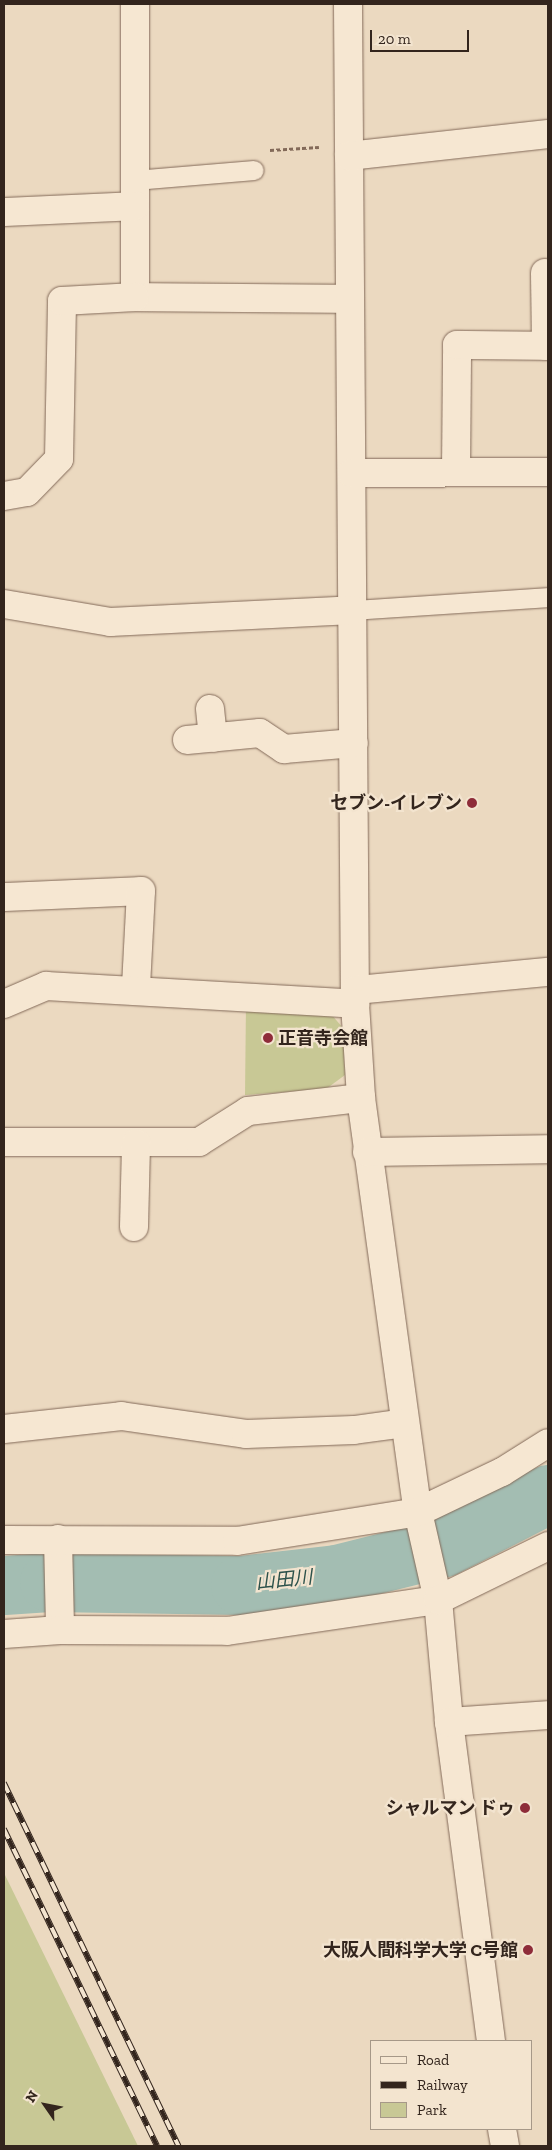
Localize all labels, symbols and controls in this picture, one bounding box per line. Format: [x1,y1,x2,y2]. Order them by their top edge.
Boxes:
scale bar [372,20,471,52]
text: 20 m [378,30,411,48]
place label: セブン-イレブン [330,792,462,814]
marker: セブン-イレブン [466,797,478,809]
place label: 正音寺会館 [278,1027,368,1049]
marker: 正音寺会館 [262,1032,274,1044]
water label: 山田川 [254,1566,314,1594]
place label: シャルマン ドゥ [386,1797,515,1819]
marker: シャルマン ドゥ [519,1802,531,1814]
place label: 大阪人間科学大学 C号館 [323,1939,518,1961]
marker: 大阪人間科学大学 C号館 [522,1944,534,1956]
legend [370,2040,532,2130]
text: Road [417,2051,449,2069]
text: Railway [417,2076,468,2094]
north arrow [20,2080,70,2130]
text: N [22,2087,42,2106]
text: Park [417,2101,447,2119]

